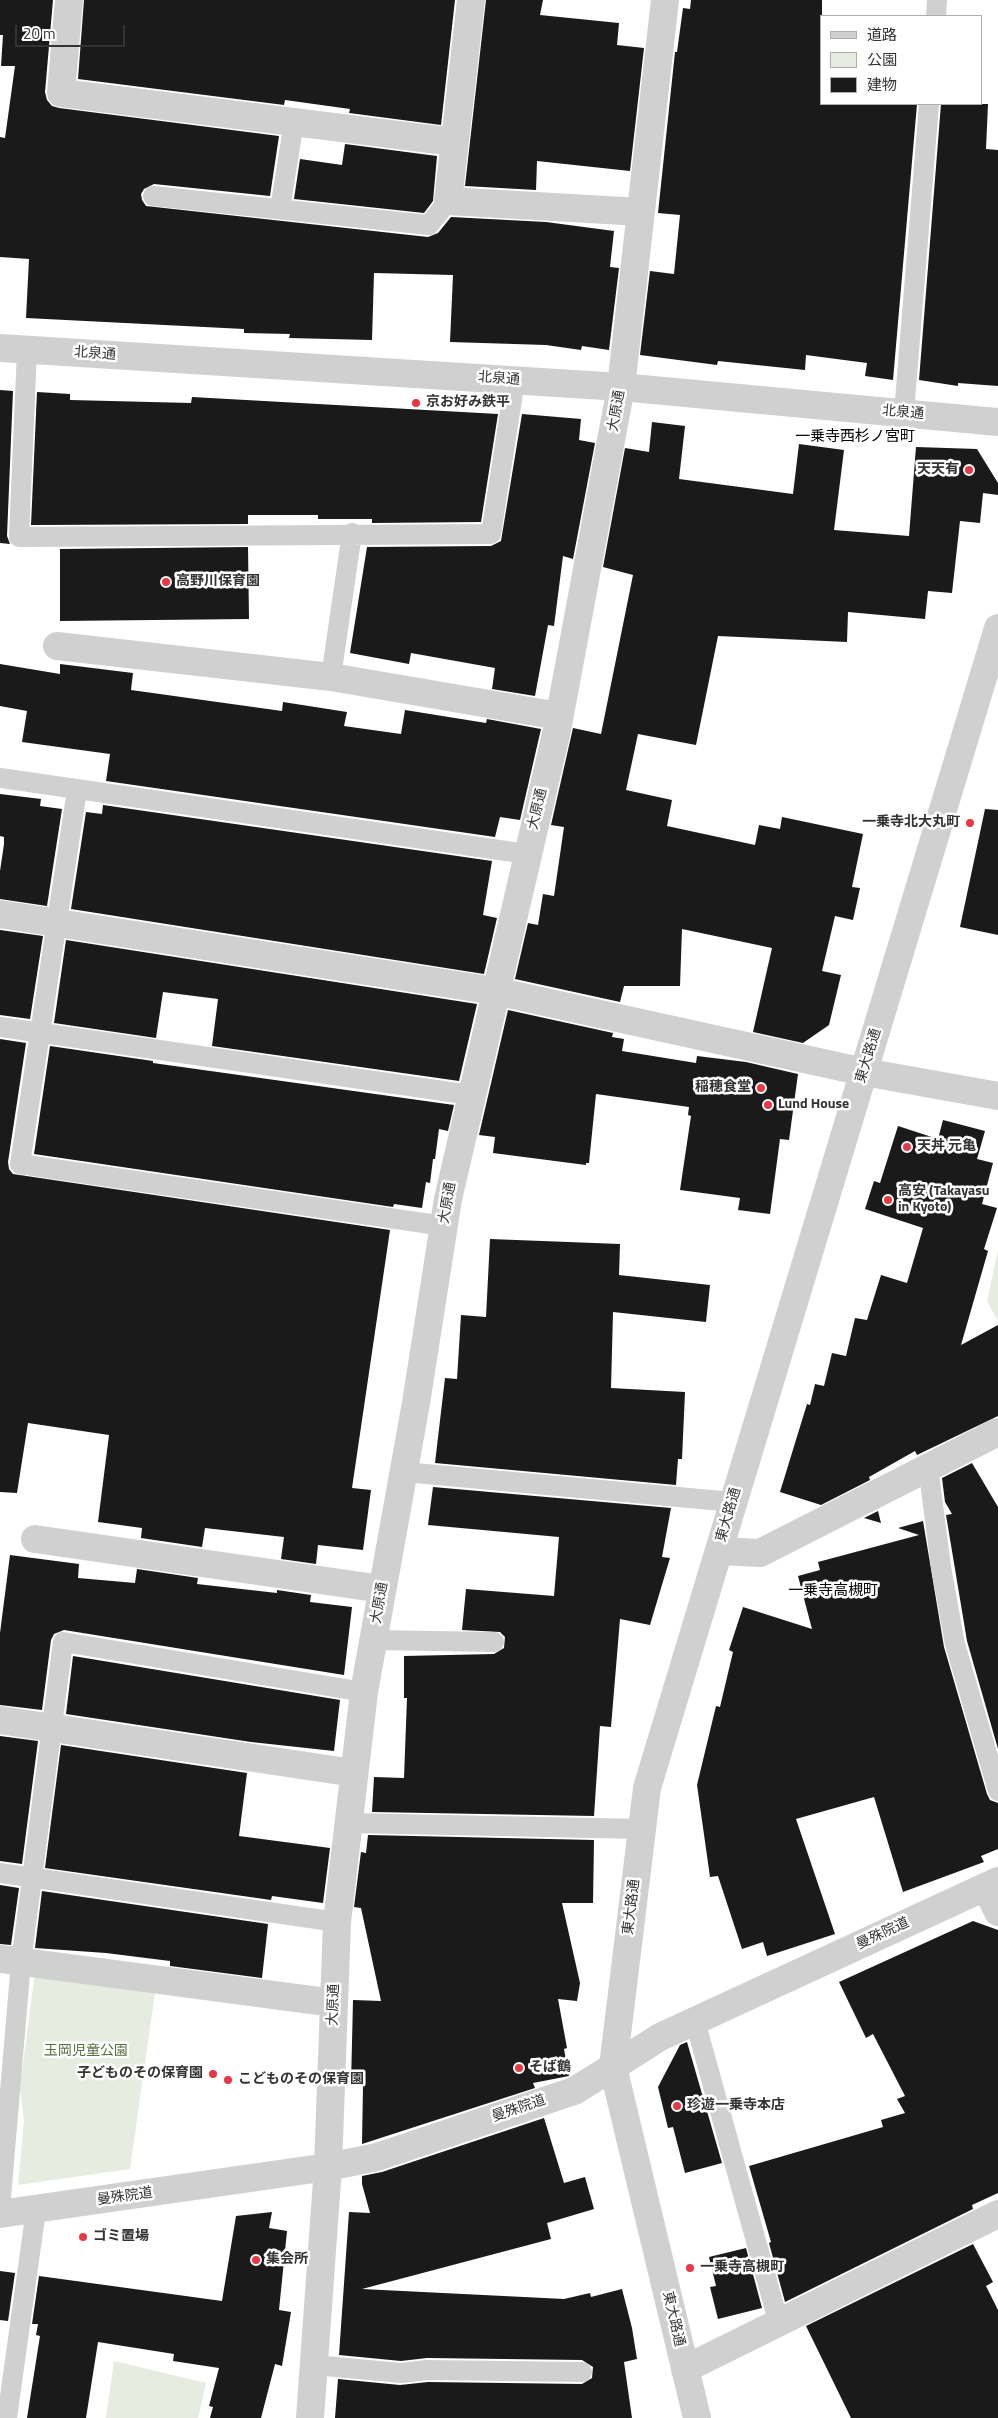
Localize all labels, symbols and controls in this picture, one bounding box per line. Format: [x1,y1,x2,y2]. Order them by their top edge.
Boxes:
scale bar [18,15,128,47]
legend [820,15,983,105]
text: 20 m [23,22,56,45]
text: 道路 [867,23,897,46]
text: 公園 [867,48,897,71]
text: 建物 [867,73,897,96]
street label: 北泉通 [73,344,117,364]
street label: 北泉通 [477,369,521,389]
street label: 大原通 [605,389,629,433]
place label: 京お好み鉄平 [426,395,510,411]
marker: 京お好み鉄平 [410,397,422,409]
street label: 北泉通 [881,403,925,423]
district label: 一乗寺西杉ノ宮町 [795,428,915,446]
place label: 天天有 [917,462,959,478]
marker: 天天有 [963,464,975,476]
place label: 高野川保育園 [176,574,260,590]
marker: 高野川保育園 [160,576,172,588]
street label: 大原通 [525,787,551,831]
place label: 一乗寺北大丸町 [862,815,960,831]
marker: 一乗寺北大丸町 [964,817,976,829]
street label: 東大路通 [853,1027,885,1085]
place label: 稲穂食堂 [695,1080,751,1096]
marker: 稲穂食堂 [755,1082,767,1094]
place label: Lund House [778,1097,849,1113]
marker: Lund House [762,1099,774,1111]
place label: 天丼 元亀 [917,1139,976,1155]
marker: 天丼 元亀 [901,1141,913,1153]
street label: 大原通 [436,1181,460,1225]
place label: 高安 (Takayasu in Kyoto) [898,1184,990,1216]
marker: 高安 (Takayasu in Kyoto) [882,1194,894,1206]
street label: 東大路通 [713,1486,745,1544]
street label: 大原通 [368,1581,392,1625]
district label: 一乗寺高槻町 [788,1582,878,1600]
street label: 東大路通 [620,1878,644,1936]
street label: 曼殊院道 [854,1915,912,1953]
street label: 大原通 [325,1984,343,2026]
park label: 玉岡児童公園 [44,2044,128,2060]
place label: そば鶴 [529,2060,571,2076]
marker: そば鶴 [513,2062,525,2074]
place label: 子どものその保育園 [77,2066,203,2082]
marker: 子どものその保育園 [207,2068,219,2080]
place label: こどものその保育園 [238,2072,364,2088]
marker: こどものその保育園 [222,2074,234,2086]
street label: 曼殊院道 [490,2092,548,2126]
place label: 珍遊一乗寺本店 [687,2098,785,2114]
marker: 珍遊一乗寺本店 [671,2100,683,2112]
street label: 曼殊院道 [96,2185,154,2209]
place label: ゴミ置場 [93,2229,149,2245]
marker: ゴミ置場 [77,2231,89,2243]
place label: 集会所 [266,2252,308,2268]
marker: 集会所 [250,2254,262,2266]
place label: 一乗寺高槻町 [700,2260,784,2276]
marker: 一乗寺高槻町 [684,2262,696,2274]
street label: 東大路通 [659,2290,687,2348]

